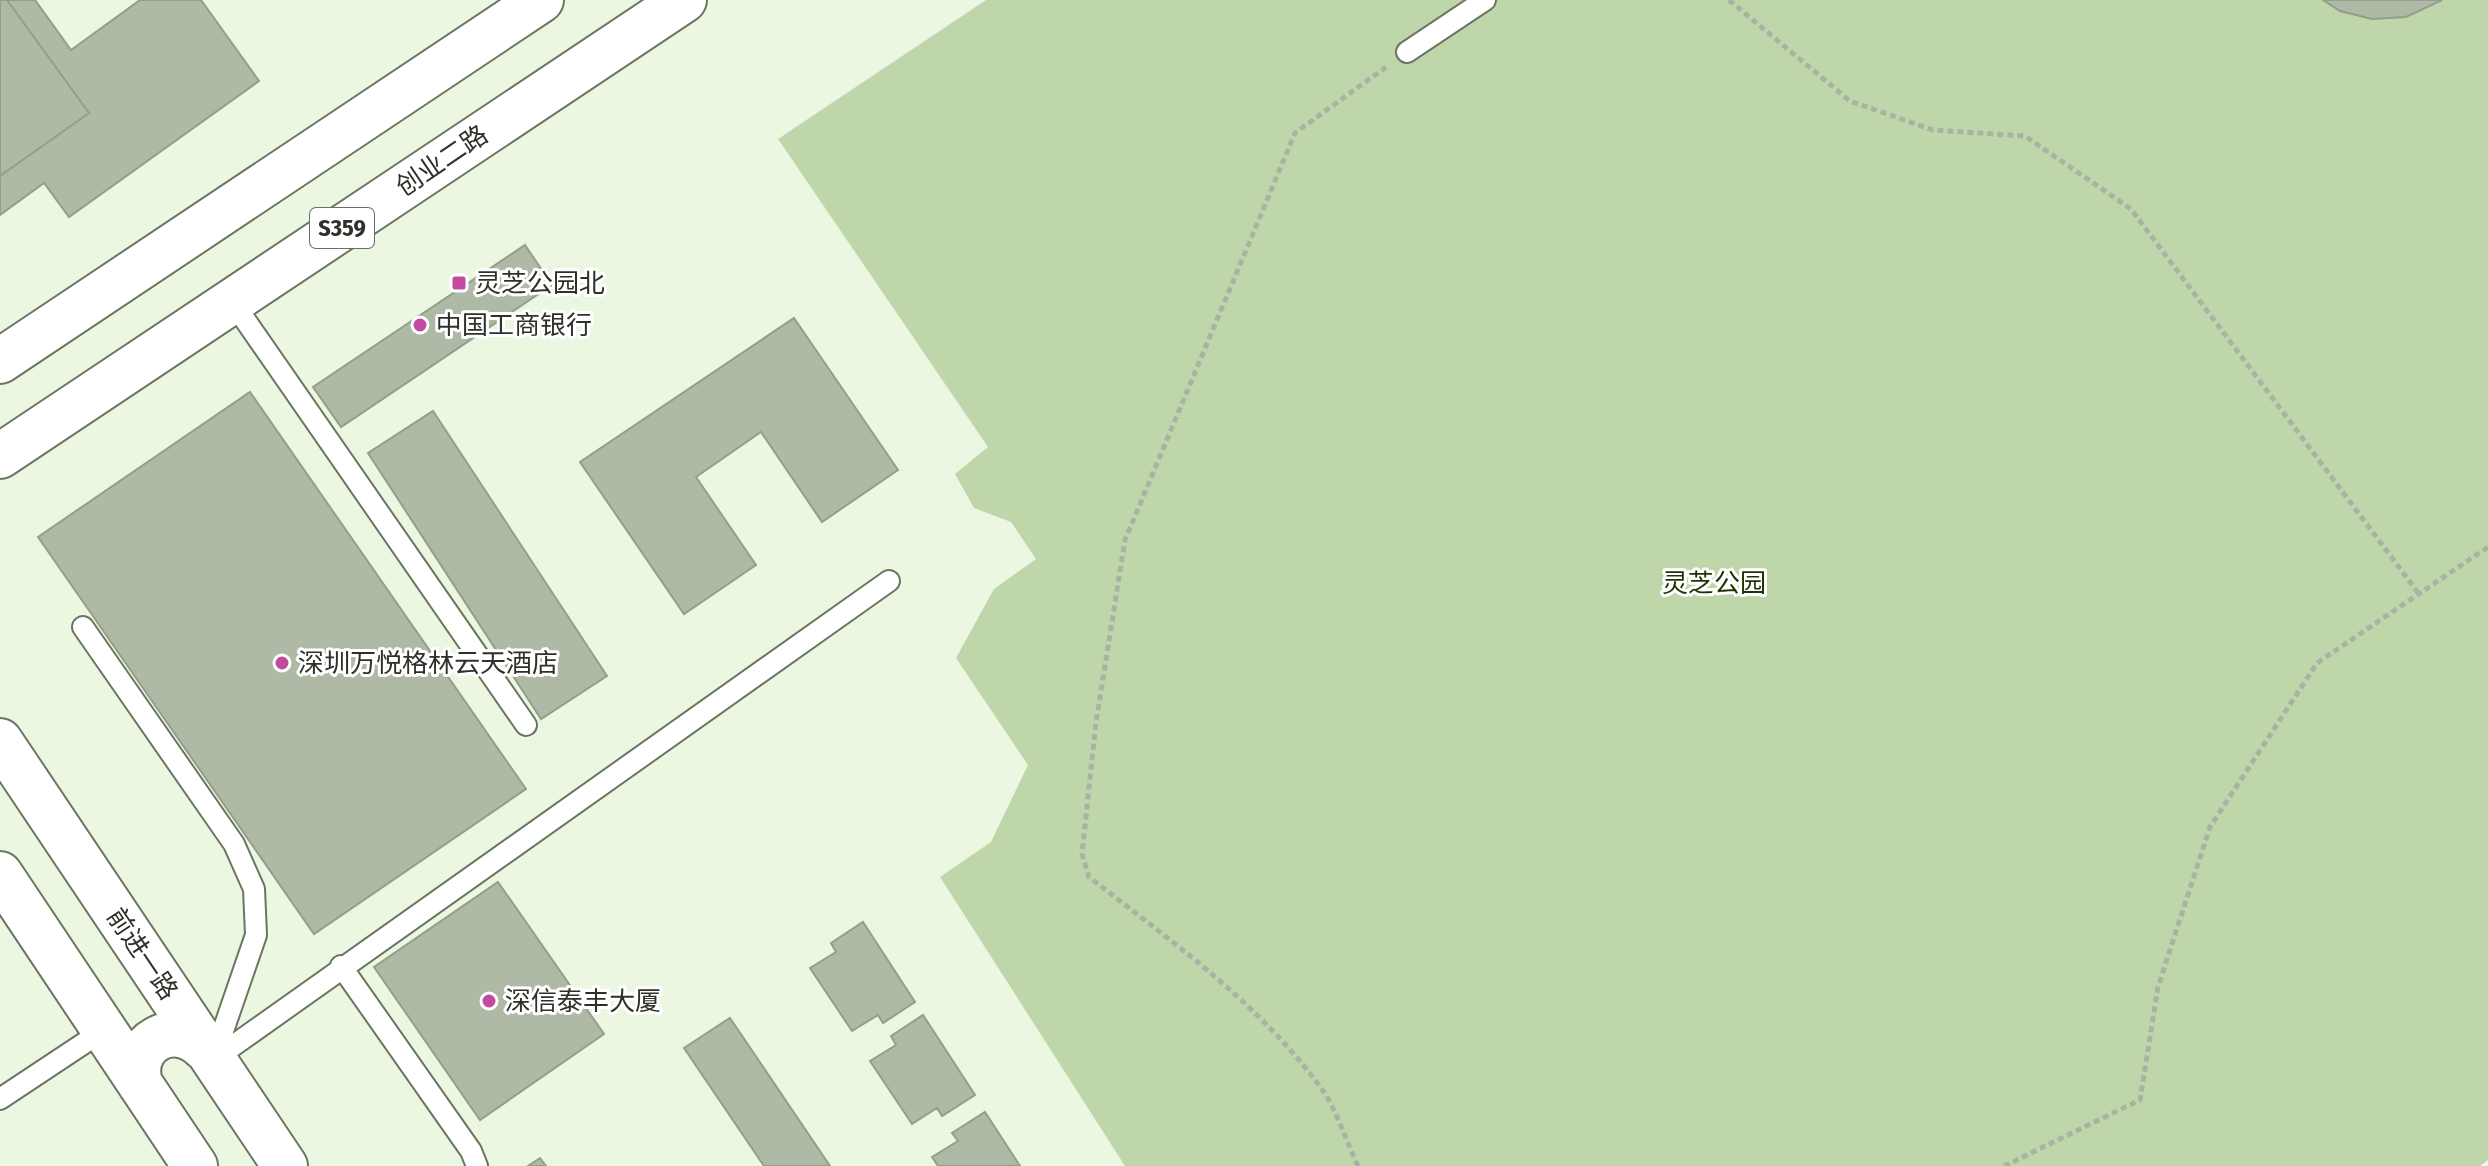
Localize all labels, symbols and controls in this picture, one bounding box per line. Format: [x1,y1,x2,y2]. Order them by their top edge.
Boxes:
street label: 创业二路 [390,119,494,203]
road number: S359 [310,208,374,248]
place label: 灵芝公园北 [475,268,605,299]
marker: 灵芝公园北 [450,274,468,292]
place label: 中国工商银行 [436,310,592,341]
marker: 中国工商银行 [411,316,429,334]
park label: 灵芝公园 [1662,568,1766,599]
place label: 深圳万悦格林云天酒店 [298,648,558,679]
marker: 深圳万悦格林云天酒店 [273,654,291,672]
street label: 前进一路 [100,902,184,1006]
place label: 深信泰丰大厦 [505,986,661,1017]
marker: 深信泰丰大厦 [480,992,498,1010]

